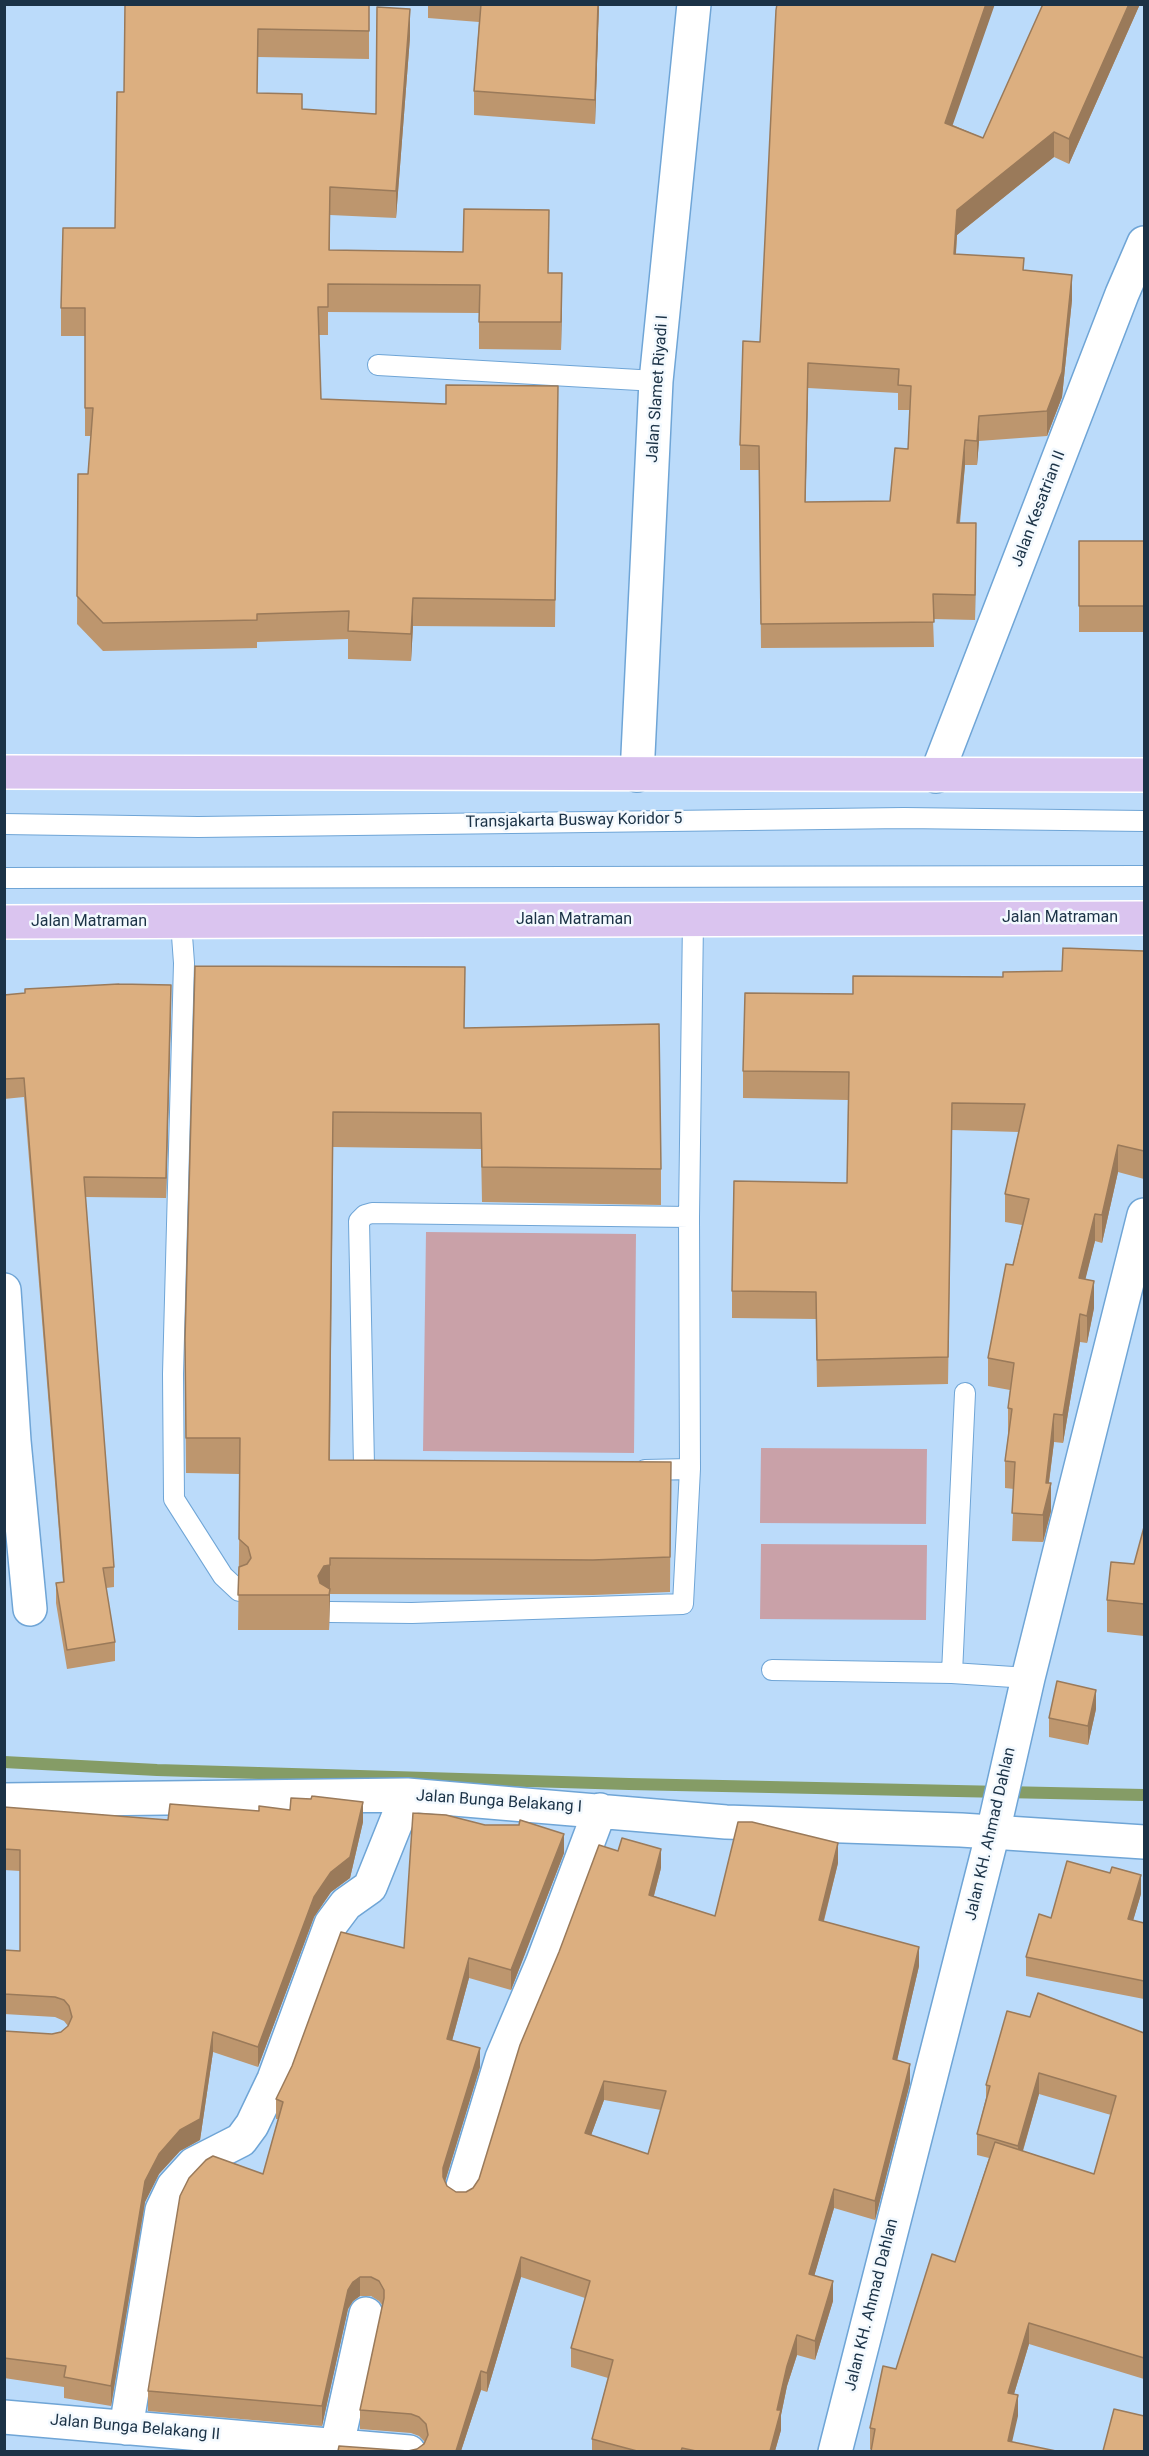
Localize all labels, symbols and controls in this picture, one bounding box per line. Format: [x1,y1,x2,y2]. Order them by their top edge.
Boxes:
street label: Jalan Slamet Riyadi I [643,315,673,463]
street label: Jalan Kesatrian II [1008,448,1070,570]
street label: Transjakarta Busway Koridor 5 [465,810,683,832]
street label: Jalan Matraman [1002,908,1118,928]
street label: Jalan Matraman [516,910,632,930]
street label: Jalan Matraman [31,912,147,932]
street label: Jalan KH. Ahmad Dahlan [962,1746,1020,1922]
street label: Jalan Bunga Belakang I [415,1787,583,1817]
street label: Jalan KH. Ahmad Dahlan [841,2217,903,2393]
street label: Jalan Bunga Belakang II [49,2411,221,2445]

